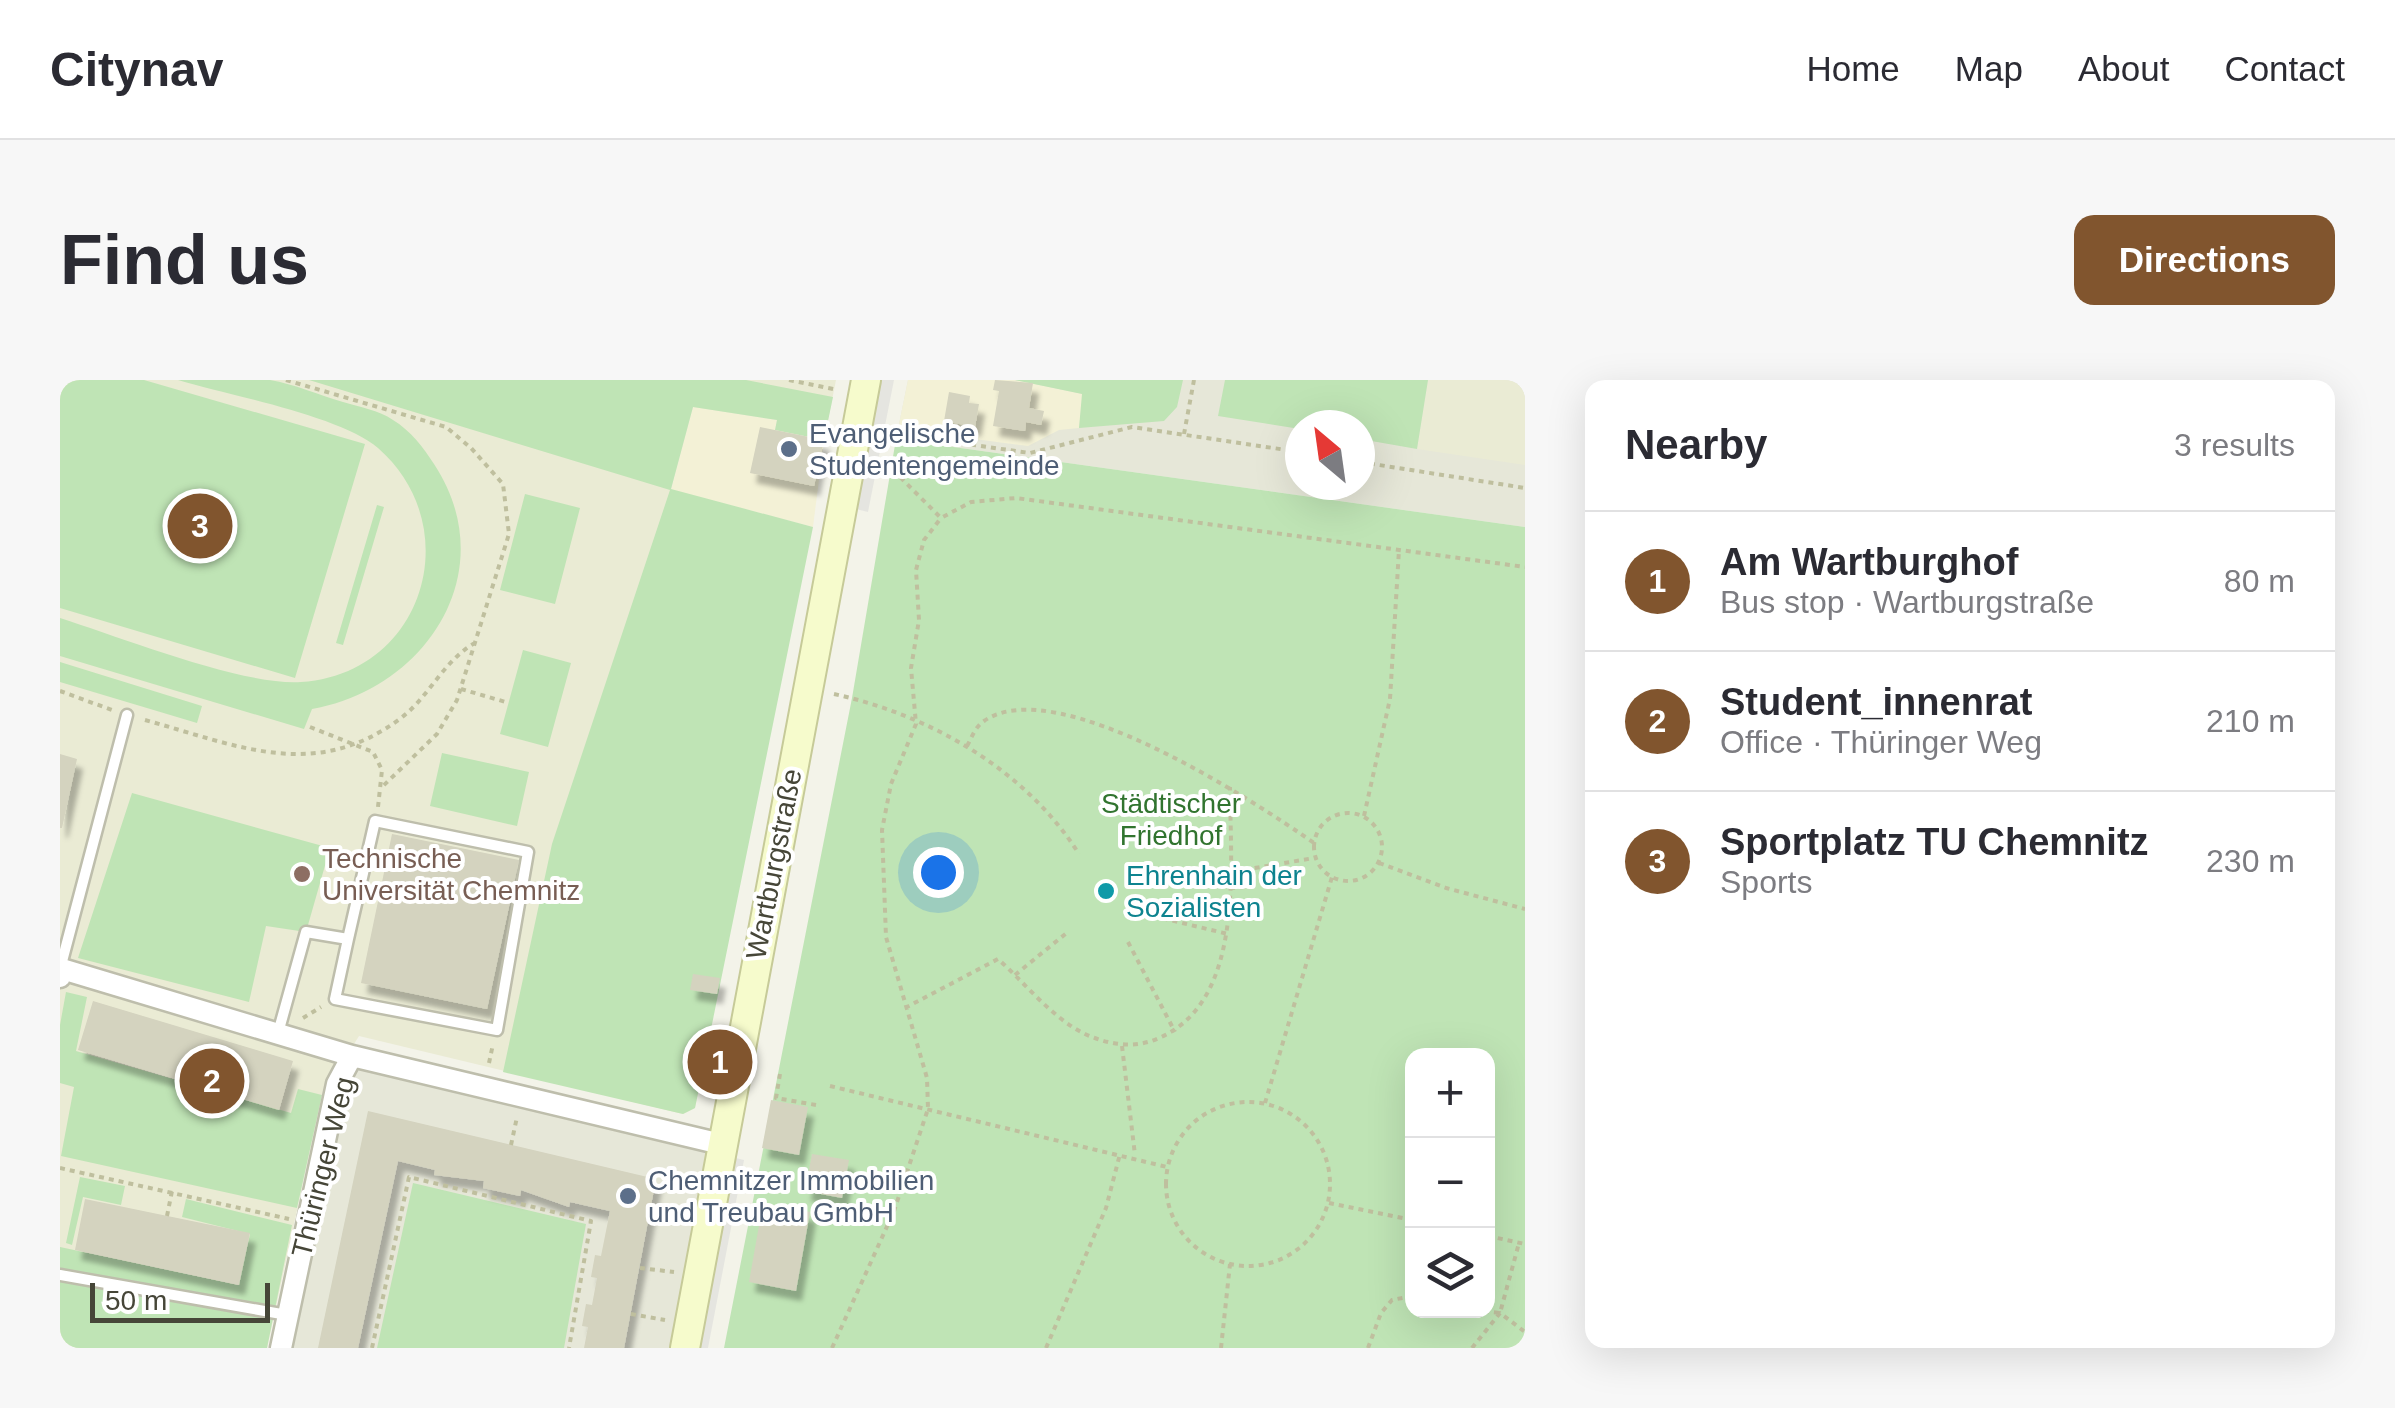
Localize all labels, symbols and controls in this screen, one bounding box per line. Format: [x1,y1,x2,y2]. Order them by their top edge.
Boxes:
text: Citynav [50,43,223,96]
text: Home [1806,49,1900,88]
text: Map [1955,49,2023,88]
text: About [2078,49,2169,88]
text: Contact [2224,49,2345,88]
button: Directions [2074,215,2335,305]
text: Find us [60,221,309,299]
north arrow [1285,410,1375,500]
place label: Evangelische Studentengemeinde [809,418,1060,481]
text: Nearby [1625,421,1767,468]
text: 3 results [2174,427,2295,463]
marker: Evangelische Studentengemeinde [778,438,800,460]
pin: 3 [168,488,232,564]
text: Am Wartburghof [1720,541,2018,583]
text: 1 [1649,563,1666,599]
text: 80 m [2224,563,2295,599]
text: Bus stop · Wartburgstraße [1720,584,2094,620]
text: Student_innenrat [1720,681,2032,723]
text: 2 [1649,703,1666,739]
text: 210 m [2206,703,2295,739]
text: Office · Thüringer Weg [1720,724,2042,760]
street label: Wartburgstraße [740,766,808,962]
park label: Städtischer Friedhof [1101,788,1241,851]
text: Sportplatz TU Chemnitz [1720,821,2149,863]
place label: Technische Universität Chemnitz [322,843,580,906]
text: 3 [1649,843,1666,879]
text: 230 m [2206,843,2295,879]
your location [913,847,964,898]
place label: Ehrenhain der Sozialisten [1126,860,1302,923]
marker: Technische Universität Chemnitz [291,863,313,885]
text: Sports [1720,864,1812,900]
marker: Ehrenhain der Sozialisten [1095,880,1117,902]
pin: 1 [688,1024,752,1100]
pin: 2 [180,1044,244,1118]
map controls [1405,1048,1495,1318]
button: + [1405,1048,1495,1138]
street label: Thüringer Weg [286,1074,360,1260]
button: − [1405,1138,1495,1228]
place label: Chemnitzer Immobilien und Treubau GmbH [648,1165,934,1228]
marker: Chemnitzer Immobilien und Treubau GmbH [617,1185,639,1207]
button: layers [1405,1228,1495,1318]
scale bar [90,1278,270,1323]
text: 50 m [105,1285,167,1316]

